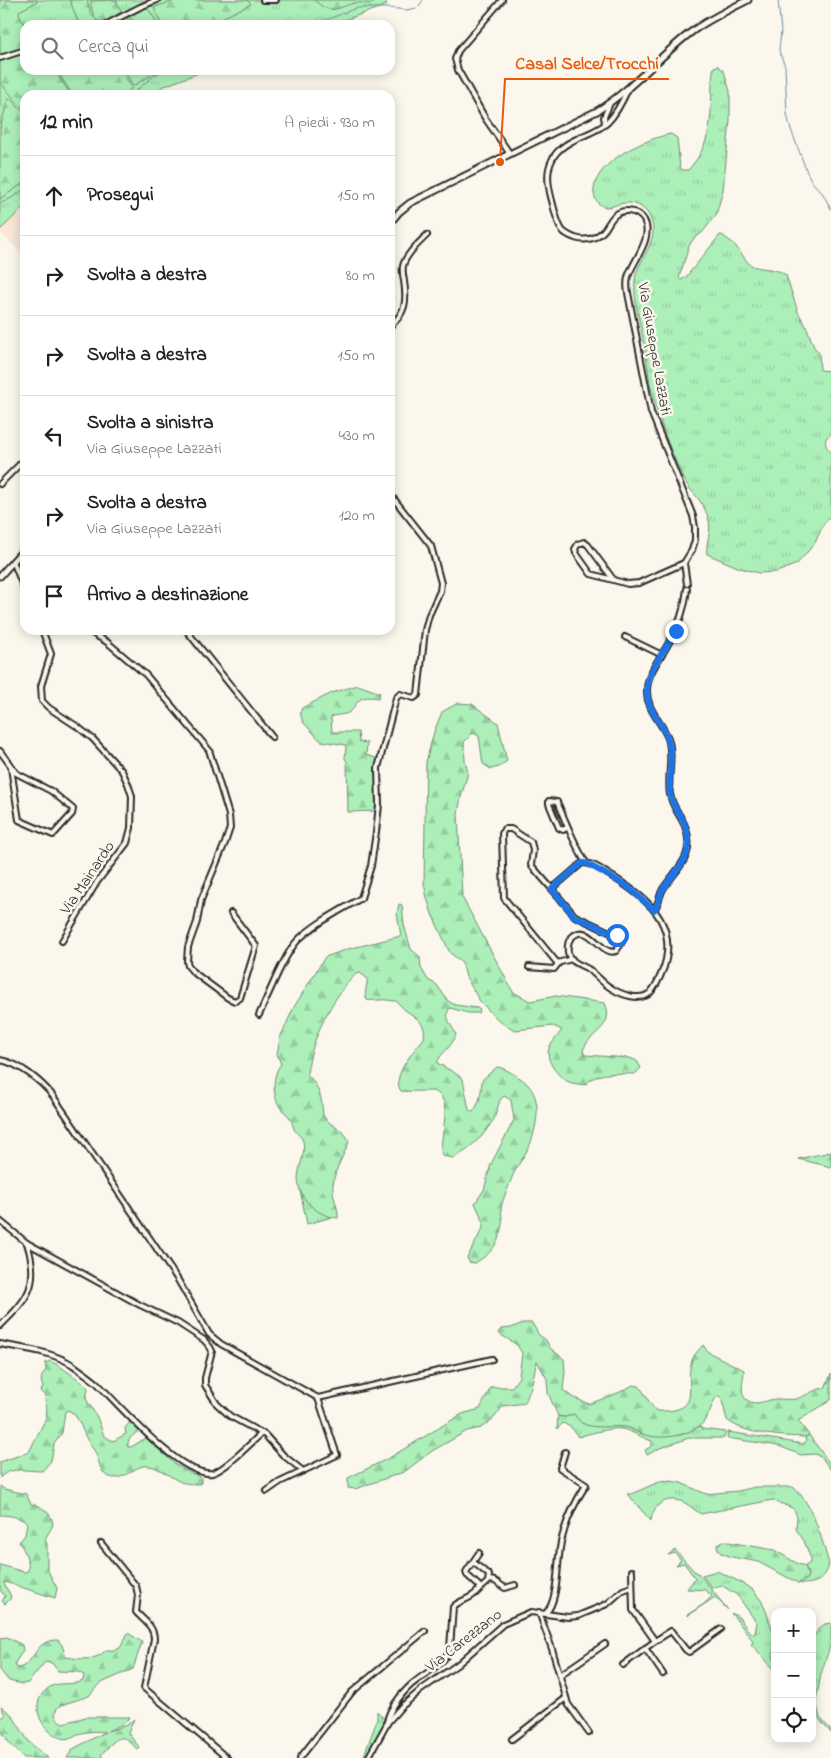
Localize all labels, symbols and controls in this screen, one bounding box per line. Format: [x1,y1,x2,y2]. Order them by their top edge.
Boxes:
search box [20,20,395,75]
icon: search [38,34,66,62]
text: Cerca qui [78,34,148,61]
callout: Casal Selce/Trocchi [505,46,669,79]
text: Casal Selce/Trocchi [515,52,659,78]
text: 12 min [40,108,93,138]
text: A piedi · 930 m [284,111,375,135]
icon: ahead [40,182,68,210]
text: Prosegui [87,182,154,209]
text: 150 m [337,184,375,208]
icon: right [40,262,68,290]
text: Svolta a destra [87,262,207,289]
text: 80 m [346,264,375,288]
street label: Via Giuseppe Lazzati [630,280,678,417]
icon: right [40,342,68,370]
text: Svolta a destra [87,342,207,369]
text: 150 m [337,344,375,368]
text: Svolta a sinistra [87,410,214,437]
icon: left [40,422,68,450]
text: 430 m [338,424,375,448]
text: Via Giuseppe Lazzati [87,437,222,461]
text: Svolta a destra [87,490,207,517]
icon: right [40,502,68,530]
text: 120 m [339,504,375,528]
text: Via Giuseppe Lazzati [87,517,222,541]
icon: arrive [40,582,68,610]
text: Arrivo a destinazione [87,582,248,609]
route end [665,620,688,643]
street label: Via Mainardo [54,837,121,920]
route start [606,924,629,947]
street label: Via Carezzano [420,1603,508,1679]
map controls [771,1608,816,1743]
button: + [771,1608,816,1653]
button: − [771,1653,816,1698]
button: locate [771,1698,816,1743]

